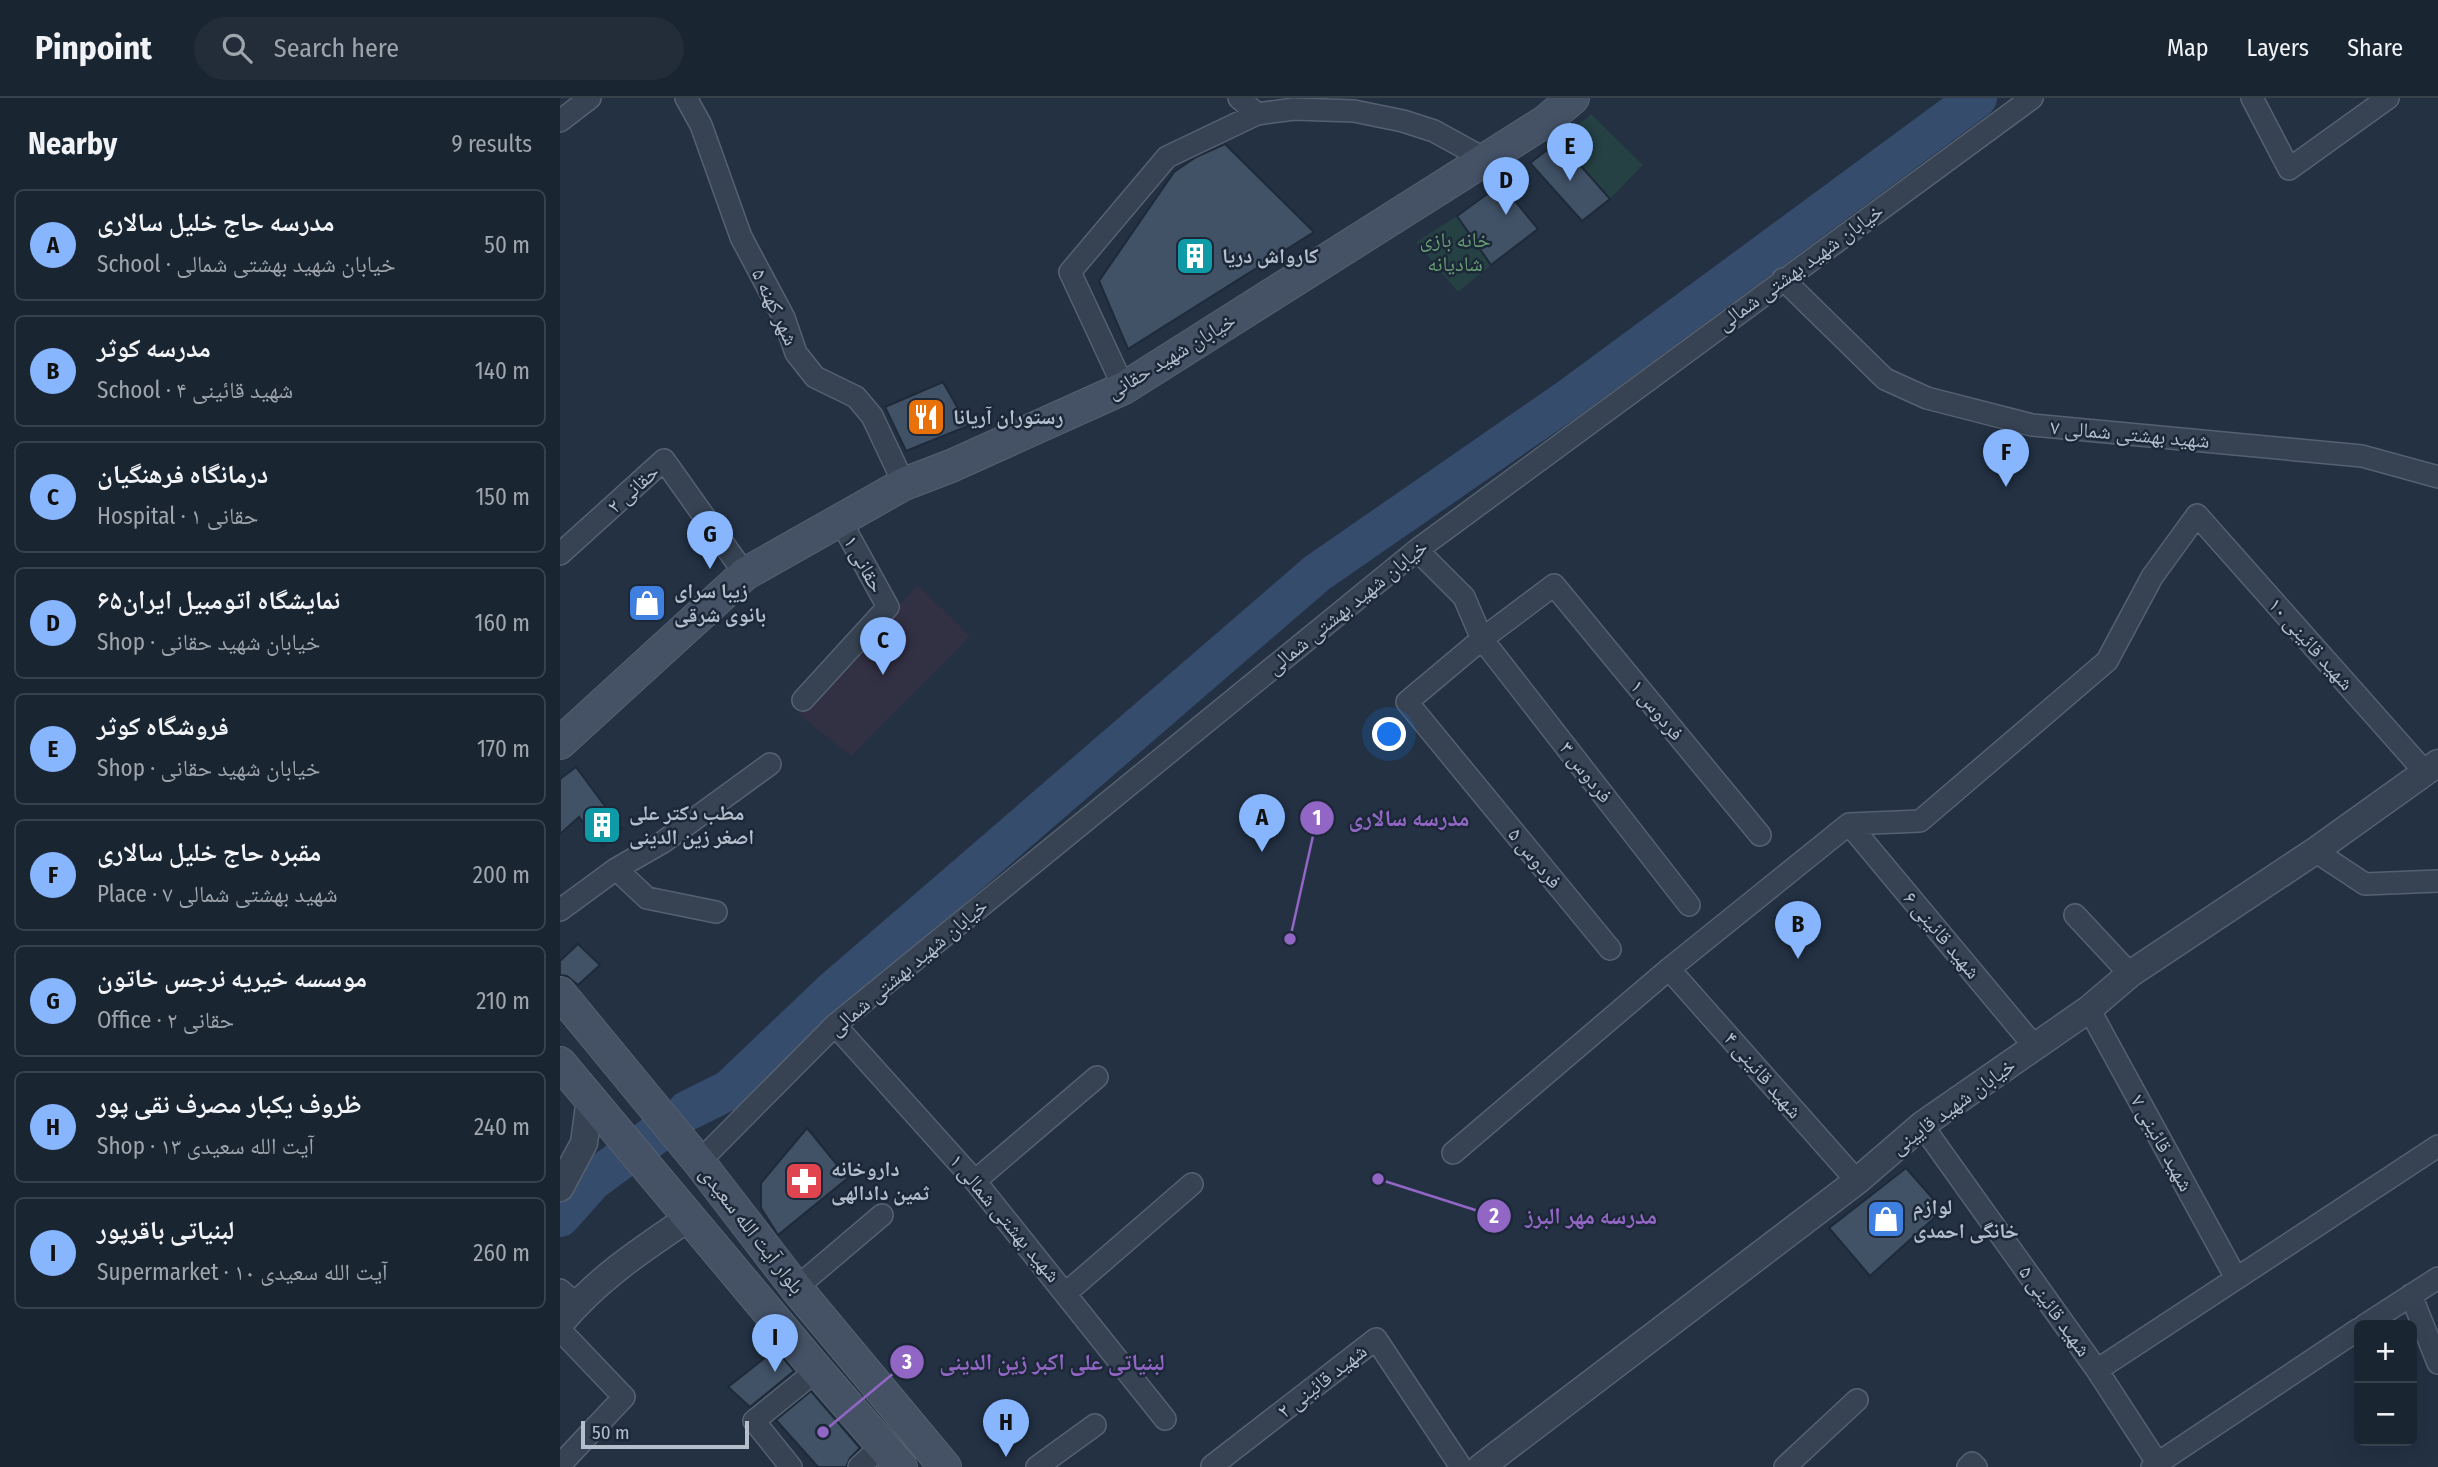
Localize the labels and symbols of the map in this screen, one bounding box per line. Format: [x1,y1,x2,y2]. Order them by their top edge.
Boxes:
pin: E [1547,123,1593,181]
pin: D [1483,157,1529,215]
street label: خیابان شهید بهشتی شمالی [1711,198,1889,336]
park label: خانه بازی شادیانه [1419,227,1491,277]
building icon: کارواش دریا [1174,235,1216,277]
place label: کارواش دریا [1222,243,1319,269]
street label: شهر کهنه ۵ [746,264,804,350]
street label: خیابان شهید حقانی [1102,307,1240,405]
restaurant icon: رستوران آریانا [905,396,947,438]
place label: رستوران آریانا [953,404,1063,430]
street label: شهید بهشتی شمالی ۷ [2049,414,2211,454]
pin: F [1983,429,2029,487]
street label: حقانی ۲ [601,459,665,519]
pin: G [687,511,733,569]
street label: حقانی ۱ [838,531,890,597]
street label: خیابان شهید بهشتی شمالی [1261,534,1433,680]
place label: زیبا سرای بانوی شرقی [674,578,766,628]
shop icon: زیبا سرای بانوی شرقی [626,582,668,624]
street label: شهید قائینی ۱۰ [2262,592,2360,696]
pin: C [860,617,906,675]
street label: فردوس ۱ [1624,674,1690,746]
your location [1372,717,1406,751]
street label: فردوس ۳ [1554,736,1618,808]
pin: A [1239,794,1285,852]
callout: مدرسه سالاری [1299,796,1483,840]
place label: مطب دکتر علی اصغر زین الدینی [629,800,754,850]
building icon: مطب دکتر علی اصغر زین الدینی [581,804,623,846]
text: مدرسه سالاری [1349,804,1469,832]
text: 1 [1313,805,1321,831]
street label: فردوس ۵ [1502,822,1568,894]
street label: شهید قائینی ۶ [1898,886,1986,984]
street label: خیابان شهید بهشتی شمالی [823,893,993,1041]
pin: B [1775,901,1821,959]
street label: شهید قائینی ۴ [1718,1026,1808,1124]
street label: خیابان شهید قایینی [1885,1052,2021,1160]
street label: شهید قائینی ۷ [2125,1090,2199,1196]
street label: شهید بهشتی شمالی ۱ [944,1148,1066,1288]
place label: داروخانه ثمین دادالهی [831,1156,929,1206]
pharmacy icon: داروخانه ثمین دادالهی [783,1160,825,1202]
street label: بلوار آیت الله سعیدی [694,1161,810,1299]
callout: مدرسه مهر البرز [1476,1194,1671,1238]
place label: لوازم خانگی احمدی [1913,1194,2019,1244]
shop icon: لوازم خانگی احمدی [1865,1198,1907,1240]
text: مدرسه مهر البرز [1524,1202,1657,1230]
text: 2 [1488,1203,1499,1229]
street label: شهید قائینی ۵ [2013,1260,2097,1362]
pin: I [752,1314,798,1372]
street label: شهید قائینی ۲ [1272,1338,1372,1424]
callout: لبنیاتی علی اکبر زین الدینی [890,1340,1178,1384]
text: لبنیاتی علی اکبر زین الدینی [939,1348,1165,1376]
text: 3 [901,1349,912,1375]
pin: H [983,1399,1029,1457]
scale bar [581,1418,749,1450]

